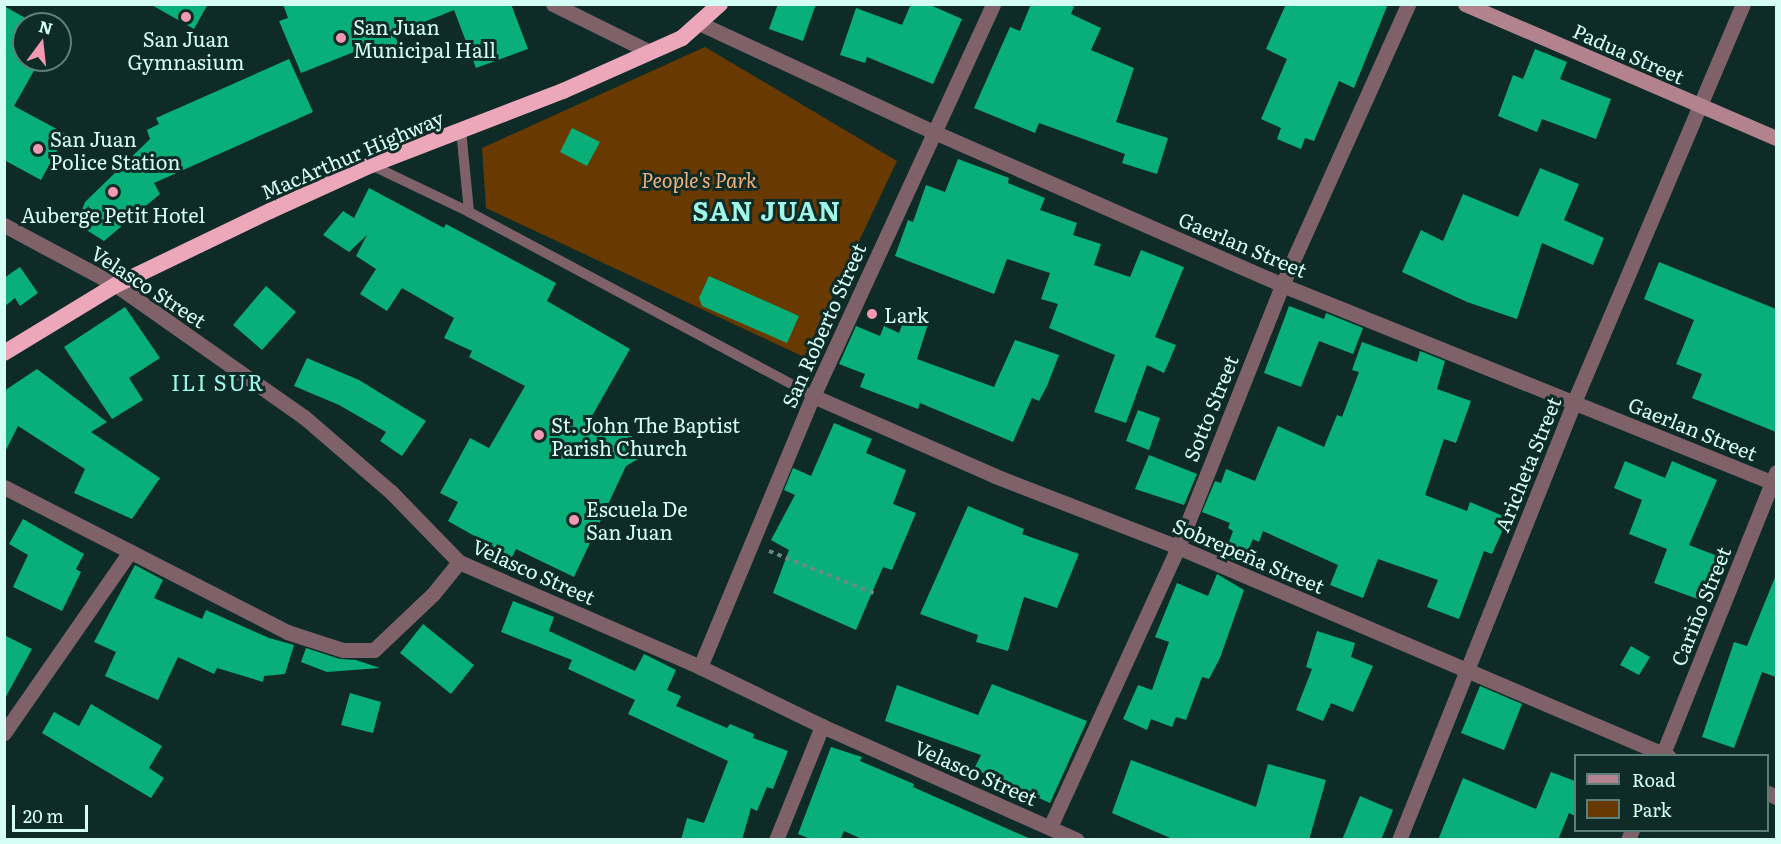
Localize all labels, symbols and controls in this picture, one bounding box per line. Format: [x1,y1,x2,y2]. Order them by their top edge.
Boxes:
marker: San Juan Gymnasium [179,10,193,24]
north arrow [12,12,72,72]
text: N [37,13,56,40]
place label: San Juan Municipal Hall [353,14,496,61]
street label: Padua Street [1570,18,1688,88]
place label: San Juan Gymnasium [127,27,245,74]
marker: San Juan Municipal Hall [334,31,348,45]
street label: MacArthur Highway [257,105,447,203]
place label: San Juan Police Station [50,126,180,173]
marker: San Juan Police Station [31,142,45,156]
park label: People's Park [641,167,757,191]
marker: Auberge Petit Hotel [106,185,120,199]
district label: SAN JUAN [692,194,842,226]
place label: Auberge Petit Hotel [21,202,205,226]
street label: Gaerlan Street [1175,206,1311,282]
street label: San Roberto Street [776,239,870,411]
street label: Velasco Street [87,240,211,332]
place label: Lark [884,302,929,326]
marker: Lark [865,307,879,321]
street label: Sotto Street [1178,351,1242,465]
district label: ILI SUR [171,369,265,395]
street label: Gaerlan Street [1625,391,1761,465]
street label: Aricheta Street [1489,393,1565,535]
place label: St. John The Baptist Parish Church [551,412,740,459]
marker: St. John The Baptist Parish Church [532,428,546,442]
place label: Escuela De San Juan [586,496,688,543]
street label: Sobrepeña Street [1170,512,1328,598]
marker: Escuela De San Juan [567,513,581,527]
street label: Velasco Street [469,533,599,609]
street label: Cariño Street [1665,543,1735,669]
street label: Velasco Street [911,734,1041,810]
legend [1574,754,1769,832]
text: Road [1632,766,1676,793]
scale bar [15,793,92,831]
text: Park [1632,796,1671,823]
text: 20 m [23,802,64,829]

